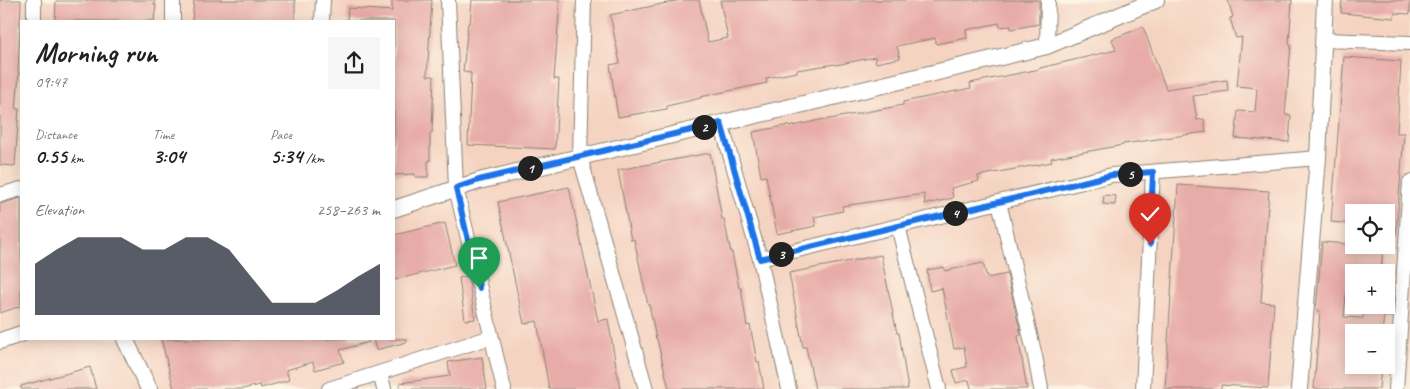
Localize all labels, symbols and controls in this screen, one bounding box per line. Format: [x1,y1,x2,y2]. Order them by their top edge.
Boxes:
text: Morning run [35,35,157,70]
button: share [328,37,380,89]
text: 09:47 [35,72,67,92]
pin: 2 [692,114,716,140]
text: 2 [701,119,708,136]
text: Distance [35,126,77,143]
text: Time [153,126,174,143]
text: Pace [270,126,292,143]
text: 0.55 [35,143,67,169]
text: 3:04 [153,143,185,169]
text: 5:34 [270,143,303,169]
text: km [67,150,84,167]
text: /km [303,150,324,167]
pin: 1 [518,156,542,180]
text: 1 [527,160,534,177]
pin: 5 [1118,162,1142,186]
text: 5 [1127,166,1134,183]
pin [1129,193,1171,244]
text: Elevation [35,200,84,220]
text: 258–263 m [317,200,380,220]
pin: 4 [942,200,968,226]
icon: check [1136,200,1164,228]
map controls [1345,204,1395,374]
button: locate [1345,204,1395,254]
text: 4 [952,205,959,222]
pin [458,237,500,288]
pin: 3 [768,242,794,266]
icon: arrive [465,244,493,272]
text: 3 [778,246,785,263]
button: + [1345,264,1395,314]
button: − [1345,324,1395,374]

